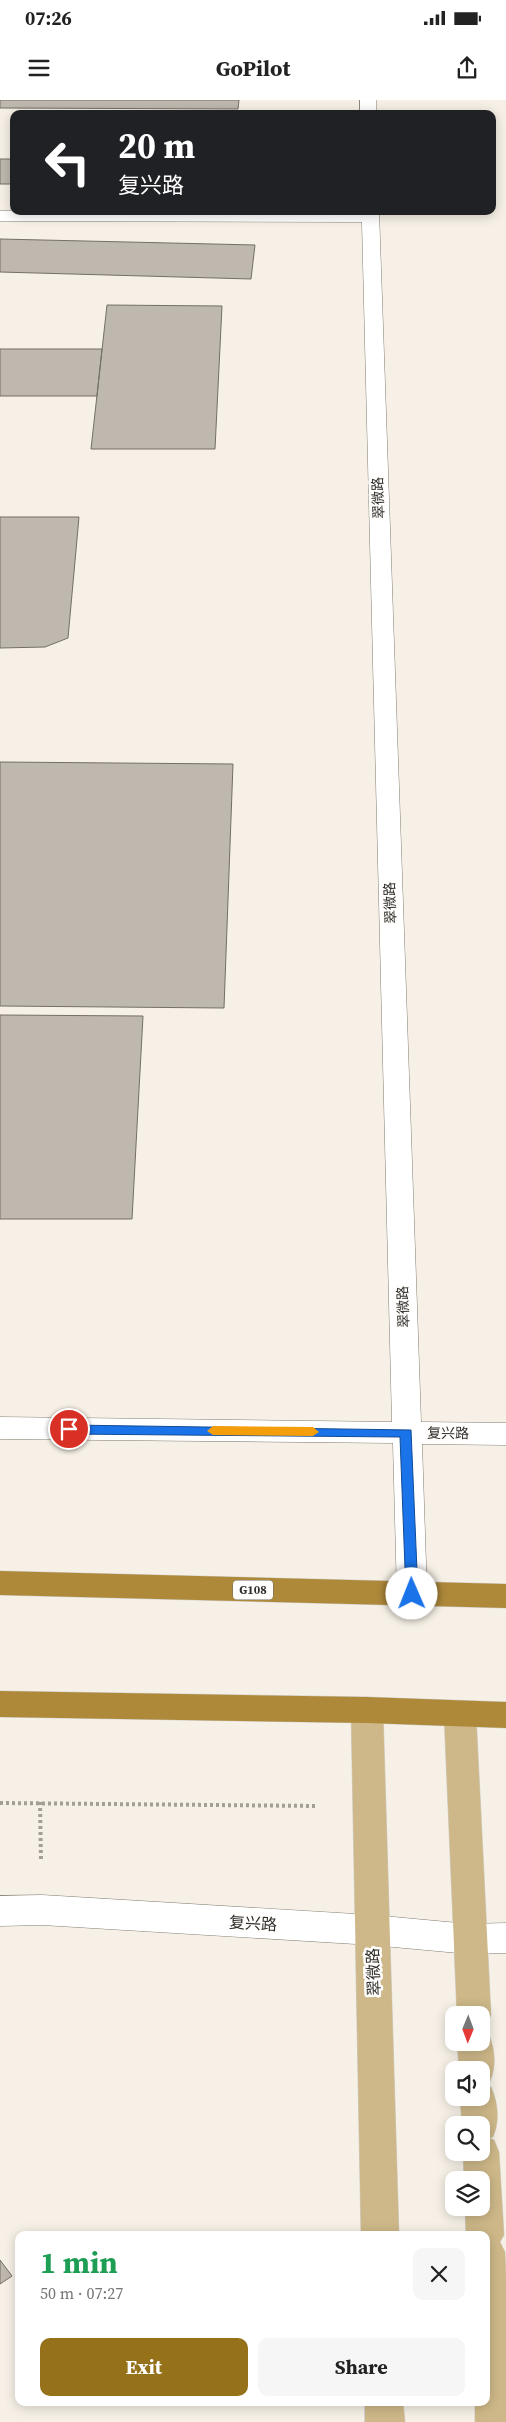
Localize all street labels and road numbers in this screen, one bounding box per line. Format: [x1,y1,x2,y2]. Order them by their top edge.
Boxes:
street label: 翠微路 [367,477,389,519]
street label: 翠微路 [379,882,401,924]
street label: 翠微路 [392,1286,414,1328]
street label: 复兴路 [427,1423,469,1443]
road number: G108 [233,1580,273,1600]
street label: 复兴路 [228,1911,278,1935]
street label: 翠微路 [361,1948,385,1996]

